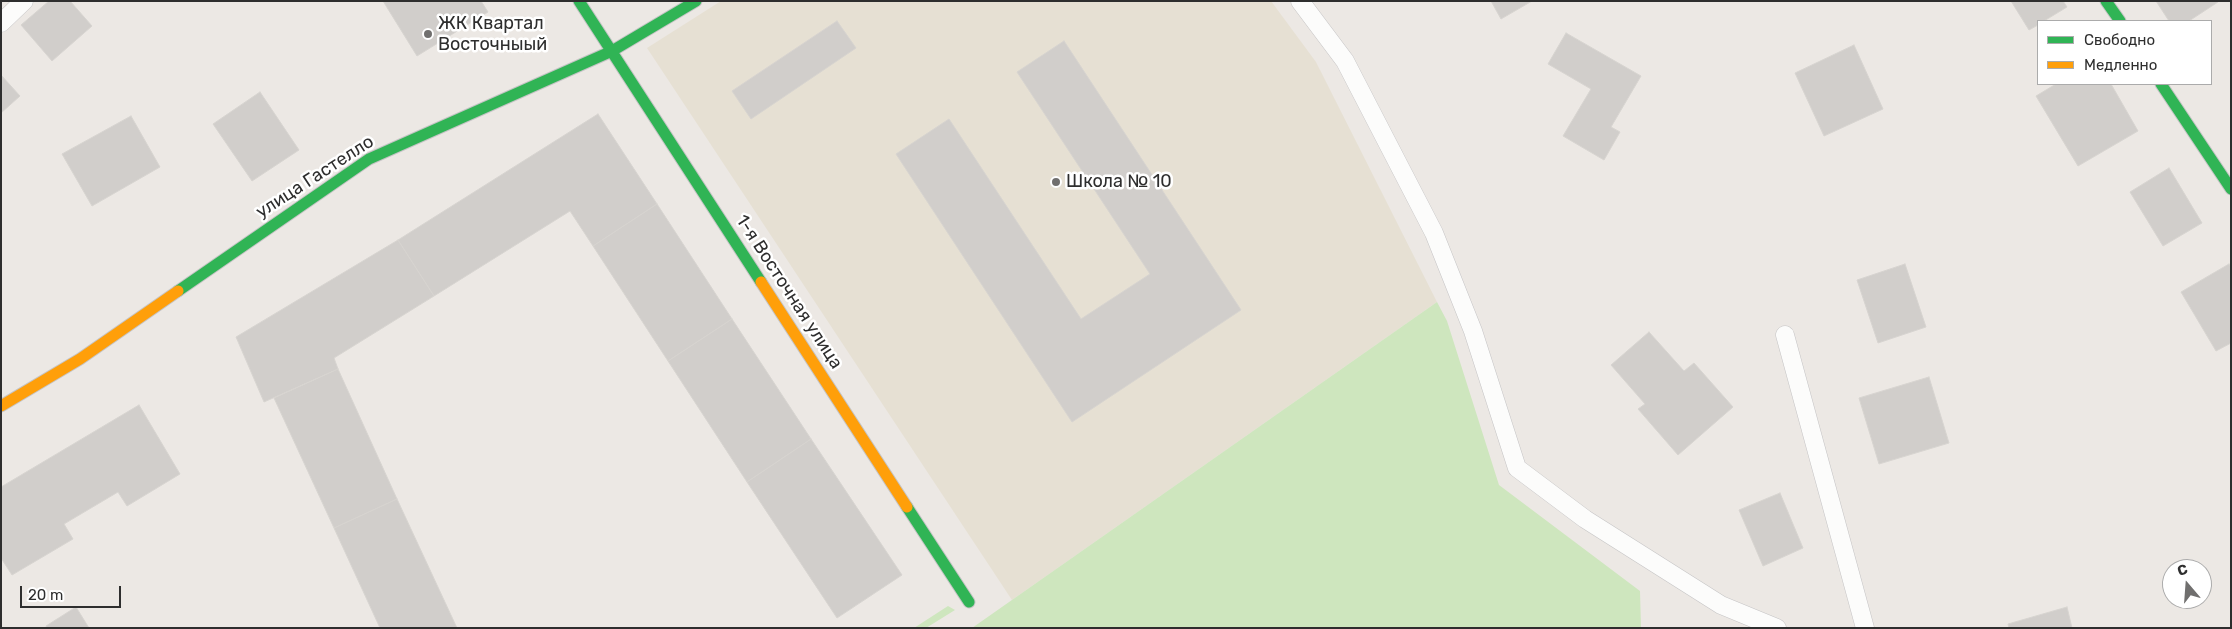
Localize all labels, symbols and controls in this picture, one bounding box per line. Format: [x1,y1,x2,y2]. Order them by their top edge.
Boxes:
place label: ЖК Квартал Восточныый [438,13,547,56]
legend [2037,20,2212,85]
marker: ЖК Квартал Восточныый [422,28,434,40]
text: Свободно [2084,31,2155,49]
text: Медленно [2084,56,2157,74]
street label: улица Гастелло [252,131,378,223]
place label: Школа № 10 [1066,171,1172,193]
marker: Школа № 10 [1050,176,1062,188]
street label: 1-я Восточная улица [731,211,847,373]
north arrow [2162,559,2212,609]
text: С [2175,561,2190,580]
scale bar [22,576,124,608]
text: 20 m [28,586,63,604]

